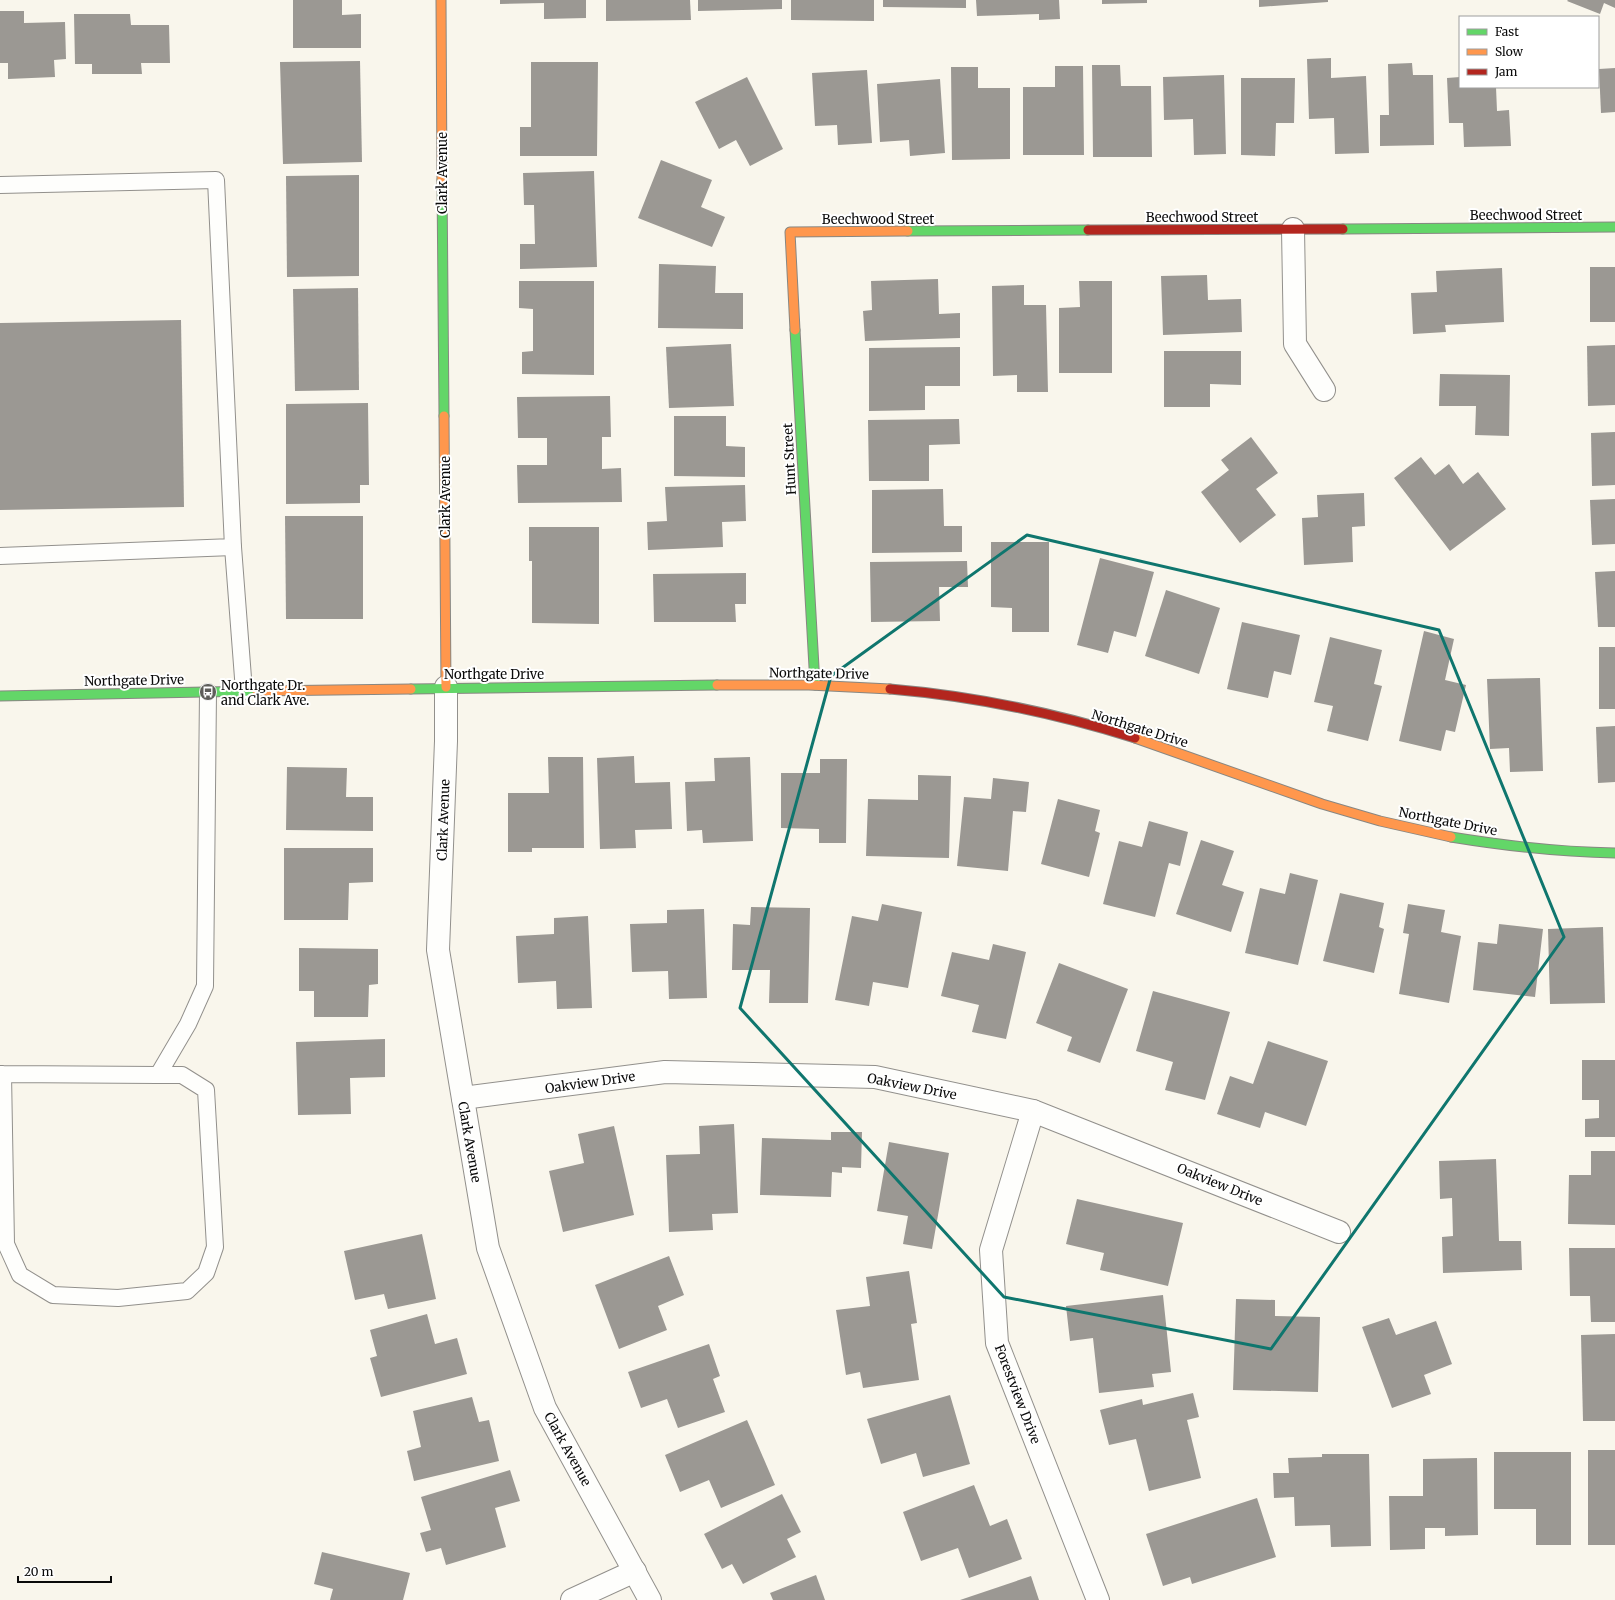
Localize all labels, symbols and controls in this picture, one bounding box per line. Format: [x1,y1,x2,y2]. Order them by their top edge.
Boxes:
legend [1459,16,1599,88]
text: Fast [1495,24,1519,39]
text: Slow [1495,44,1524,59]
text: Jam [1494,64,1518,79]
street label: Clark Avenue [434,132,451,214]
street label: Beechwood Street [1470,207,1582,224]
street label: Beechwood Street [1146,209,1258,226]
street label: Beechwood Street [822,211,934,228]
street label: Hunt Street [779,423,800,495]
street label: Clark Avenue [437,456,454,538]
street label: Northgate Drive [769,664,869,683]
street label: Northgate Drive [444,666,544,683]
street label: Northgate Drive [84,671,184,690]
place label: Northgate Dr. and Clark Ave. [221,677,309,709]
bus stop icon: Northgate Dr. and Clark Ave. [198,682,218,702]
street label: Northgate Drive [1090,706,1190,751]
street label: Clark Avenue [434,779,453,861]
street label: Northgate Drive [1397,804,1499,839]
street label: Oakview Drive [544,1068,636,1097]
street label: Oakview Drive [866,1069,958,1104]
street label: Clark Avenue [454,1100,485,1184]
street label: Oakview Drive [1174,1160,1265,1209]
street label: Forestview Drive [991,1342,1044,1447]
street label: Clark Avenue [540,1409,595,1489]
scale bar [18,1558,111,1584]
text: 20 m [24,1564,53,1579]

